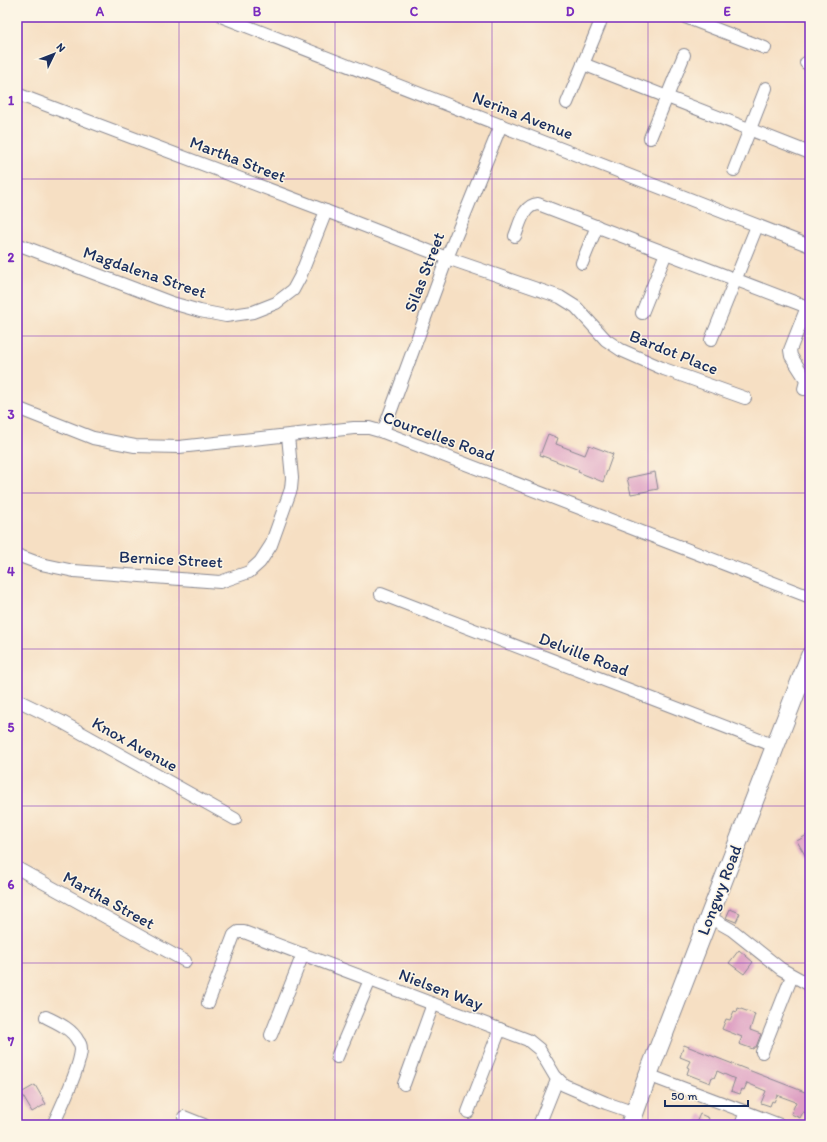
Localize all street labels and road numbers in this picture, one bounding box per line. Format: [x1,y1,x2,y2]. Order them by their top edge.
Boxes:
street label: Nerina Avenue [470,87,576,143]
street label: Martha Street [187,131,289,187]
street label: Silas Street [400,229,449,315]
street label: Magdalena Street [81,242,209,302]
street label: Bardot Place [627,325,721,379]
street label: Courcelles Road [380,406,498,466]
street label: Bernice Street [118,546,224,572]
street label: Delville Road [536,628,632,680]
street label: Knox Avenue [89,712,181,776]
street label: Longwy Road [693,842,745,938]
street label: Martha Street [60,867,158,933]
street label: Nielsen Way [396,964,486,1014]

